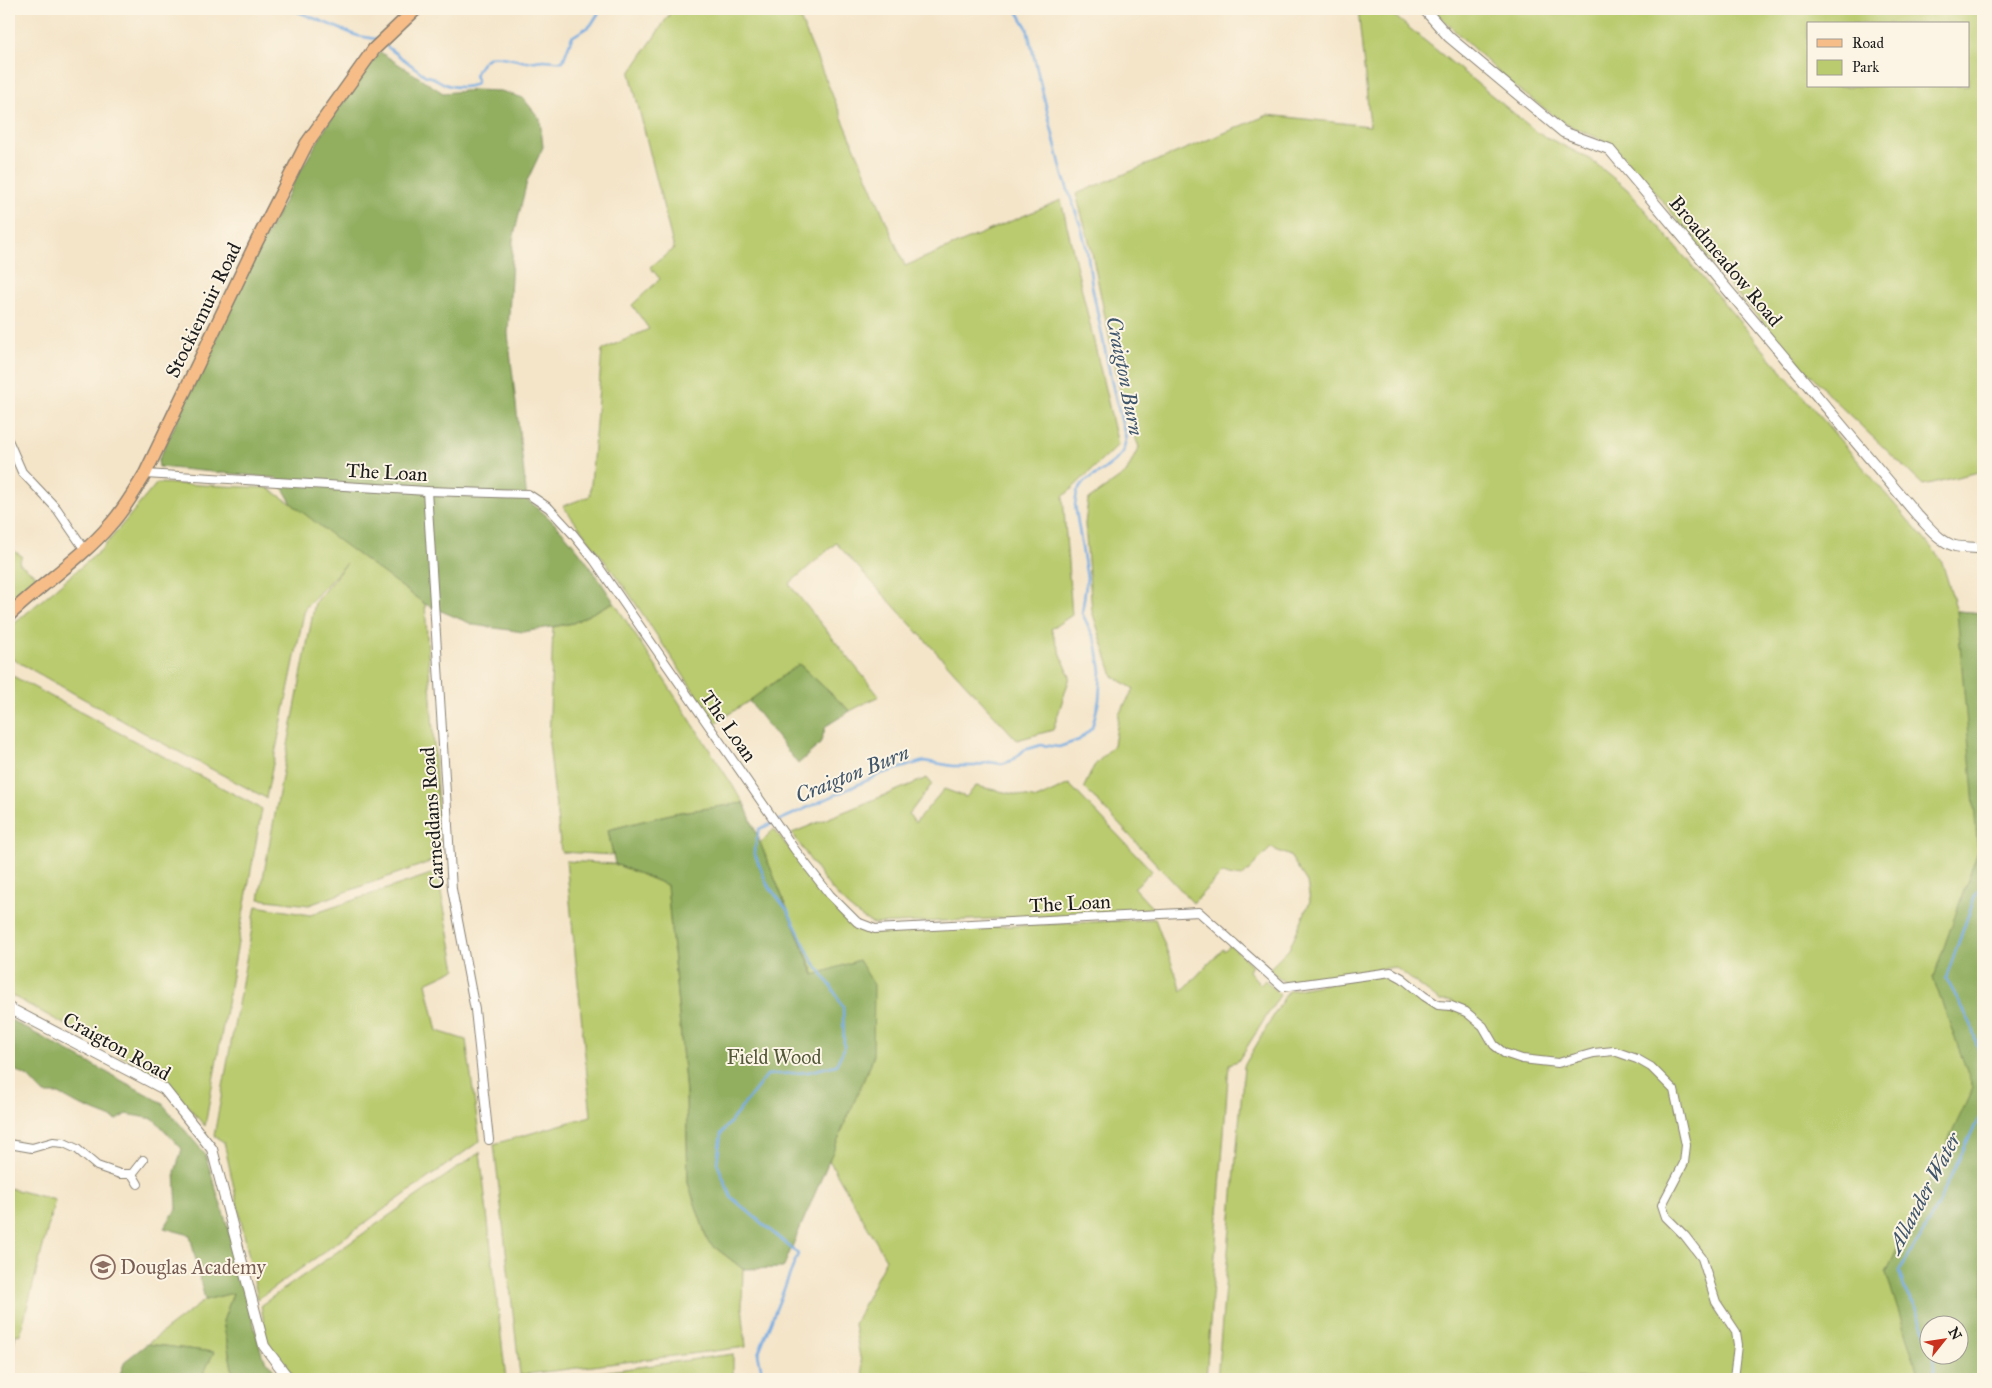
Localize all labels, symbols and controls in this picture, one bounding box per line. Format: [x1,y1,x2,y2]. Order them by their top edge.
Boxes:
legend [1807,22,1970,88]
text: Road [1852,34,1884,52]
text: Park [1852,58,1879,76]
street label: Broadmeadow Road [1664,191,1788,331]
street label: Stockiemuir Road [160,238,246,382]
water label: Craigton Burn [1101,314,1149,438]
street label: The Loan [346,458,429,486]
street label: The Loan [696,686,762,766]
water label: Craigton Burn [791,739,913,809]
street label: Carneddans Road [415,746,449,890]
street label: The Loan [1029,889,1112,917]
street label: Craigton Road [58,1007,175,1086]
park label: Field Wood [726,1045,822,1069]
water label: Allander Water [1880,1127,1967,1260]
school or university icon: Douglas Academy [90,1254,116,1280]
place label: Douglas Academy [120,1255,266,1280]
north arrow [1920,1316,1970,1366]
text: N [1944,1324,1965,1343]

